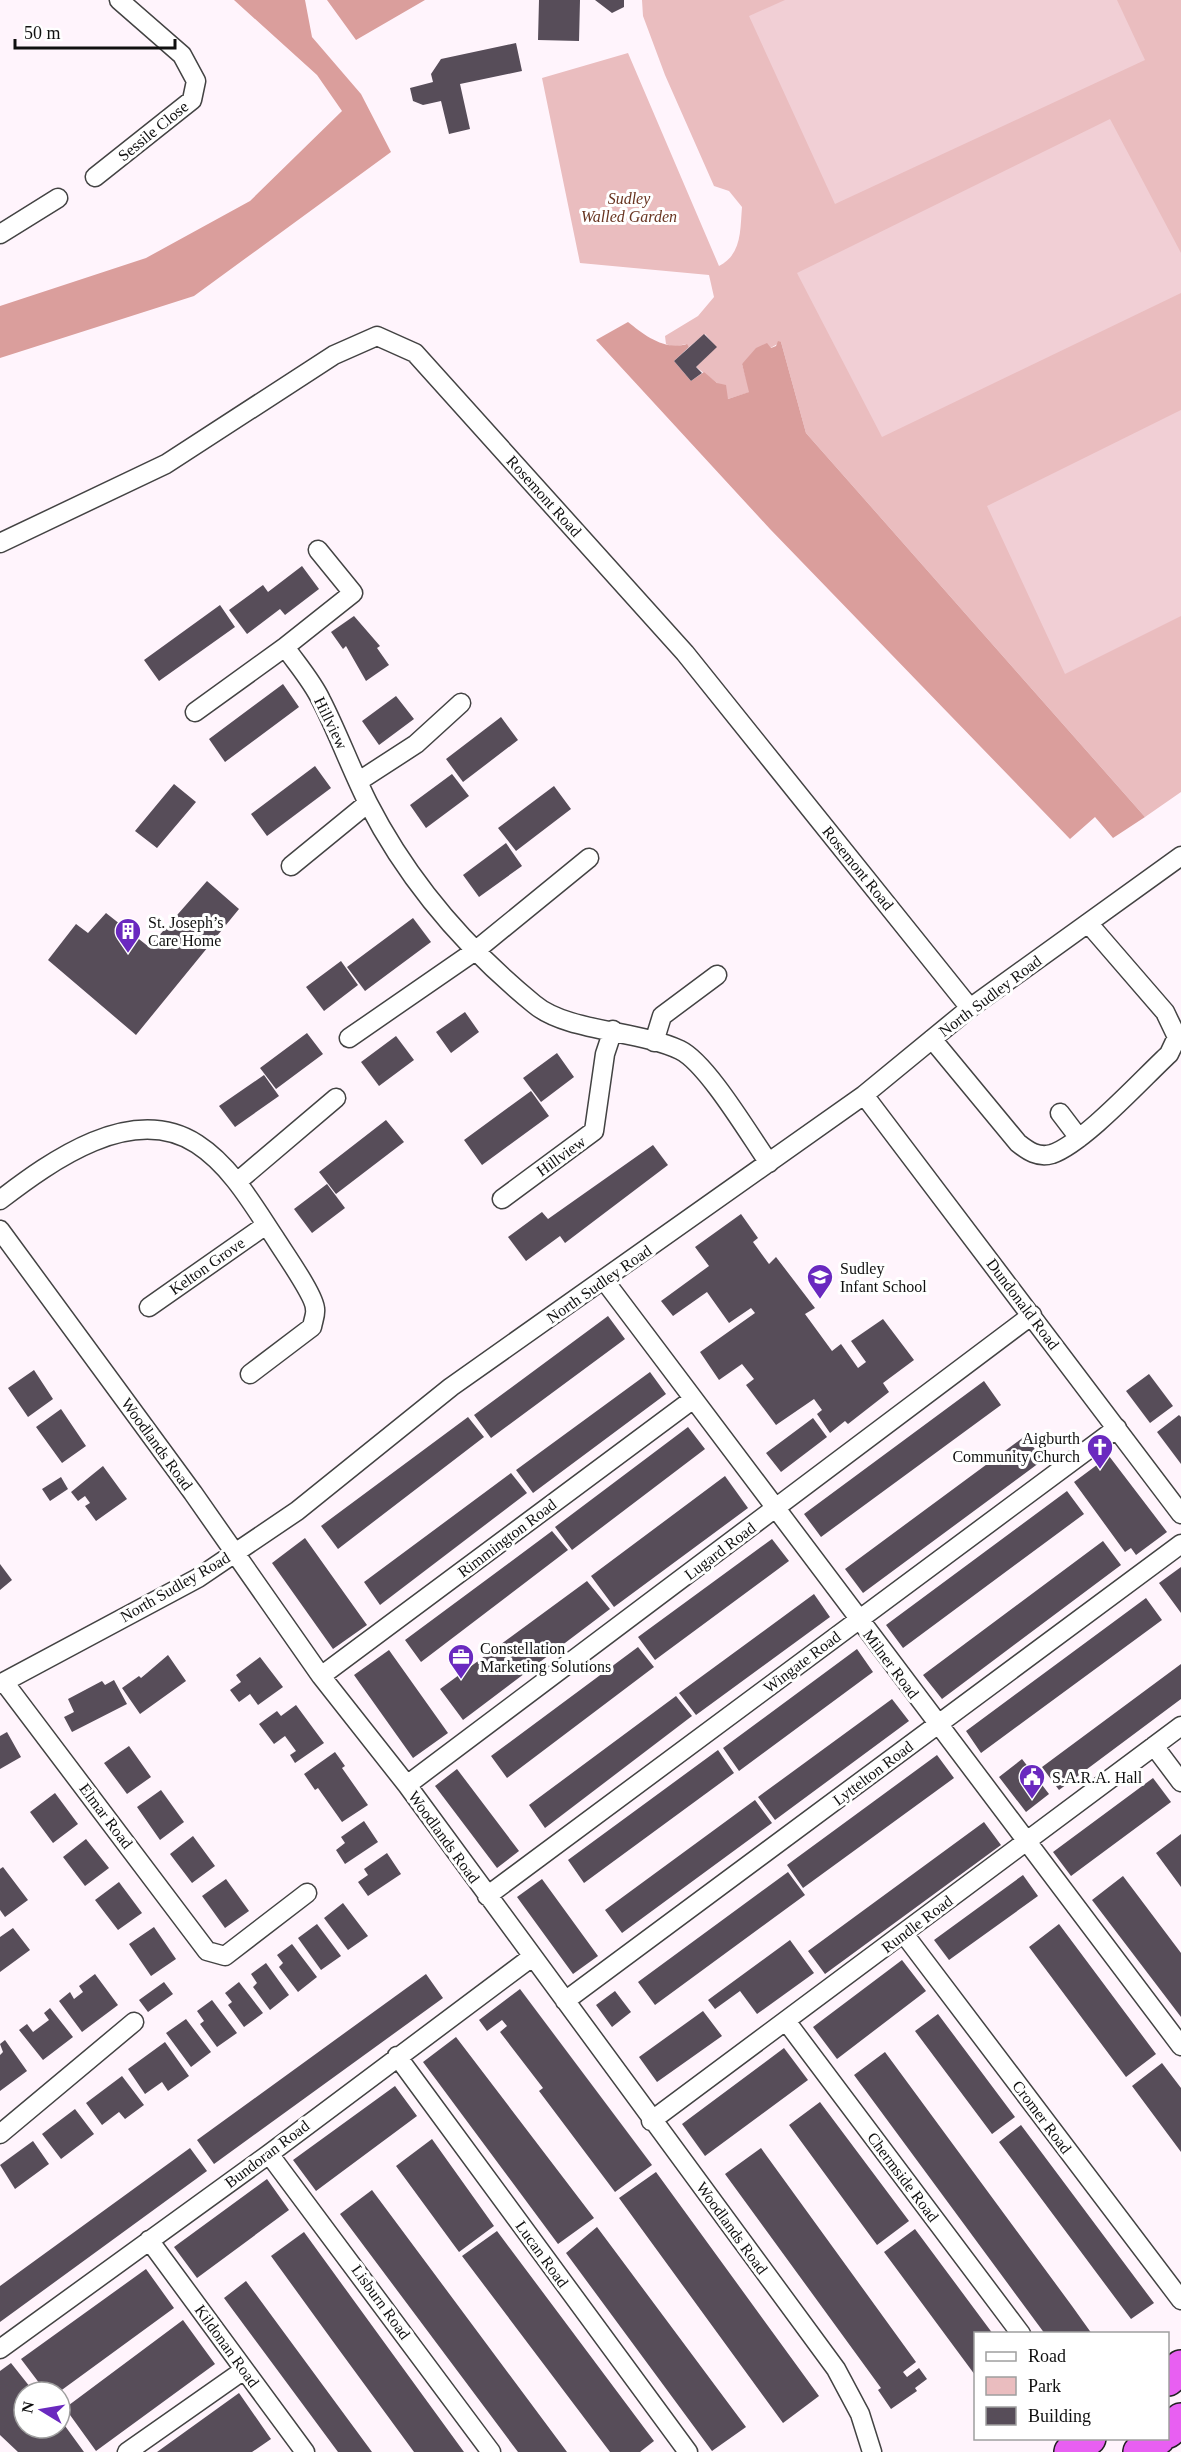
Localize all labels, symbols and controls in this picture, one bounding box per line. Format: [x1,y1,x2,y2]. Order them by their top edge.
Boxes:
scale bar [15,12,176,50]
text: 50 m [24,23,61,43]
street label: Sessile Close [115,98,191,164]
park label: Sudley Walled Garden [581,190,677,225]
street label: Rosemont Road [503,452,585,540]
street label: Hillview [311,694,351,752]
street label: Rosemont Road [819,823,897,913]
place label: St. Joseph’s Care Home [148,914,224,949]
building icon: St. Joseph’s Care Home [113,916,143,954]
street label: North Sudley Road [936,952,1045,1041]
street label: Hillview [533,1132,589,1179]
street label: Kelton Grove [166,1234,248,1298]
street label: North Sudley Road [544,1242,655,1327]
street label: Dundonald Road [983,1255,1063,1353]
place label: Sudley Infant School [840,1260,927,1295]
school or university icon: Sudley Infant School [805,1262,835,1300]
street label: Woodlands Road [118,1395,196,1493]
place label: Aigburth Community Church [952,1430,1080,1466]
church icon: Aigburth Community Church [1085,1432,1115,1470]
street label: Rimmington Road [454,1496,560,1581]
street label: Lugard Road [681,1519,759,1584]
street label: North Sudley Road [117,1549,233,1626]
street label: Milner Road [860,1626,922,1702]
street label: Wingate Road [760,1628,844,1697]
place label: Constellation Marketing Solutions [480,1640,611,1676]
office icon: Constellation Marketing Solutions [446,1642,476,1680]
street label: Lyttelton Road [830,1737,917,1809]
public building icon: S.A.R.A. Hall [1017,1762,1047,1800]
place label: S.A.R.A. Hall [1052,1769,1143,1786]
street label: Elmar Road [76,1780,136,1852]
street label: Woodlands Road [405,1788,483,1886]
street label: Rundle Road [878,1892,956,1956]
street label: Cromer Road [1009,2077,1075,2157]
street label: Bundoran Road [222,2117,312,2191]
street label: Chermside Road [864,2129,942,2225]
street label: Woodlands Road [693,2179,771,2277]
street label: Lucan Road [512,2218,572,2290]
street label: Lisburn Road [348,2262,414,2342]
street label: Kildonan Road [192,2302,262,2390]
legend [974,2332,1169,2440]
text: Road [1028,2346,1066,2366]
text: Park [1028,2376,1061,2396]
north arrow [12,2380,72,2440]
text: N [18,2400,37,2415]
text: Building [1028,2406,1091,2426]

